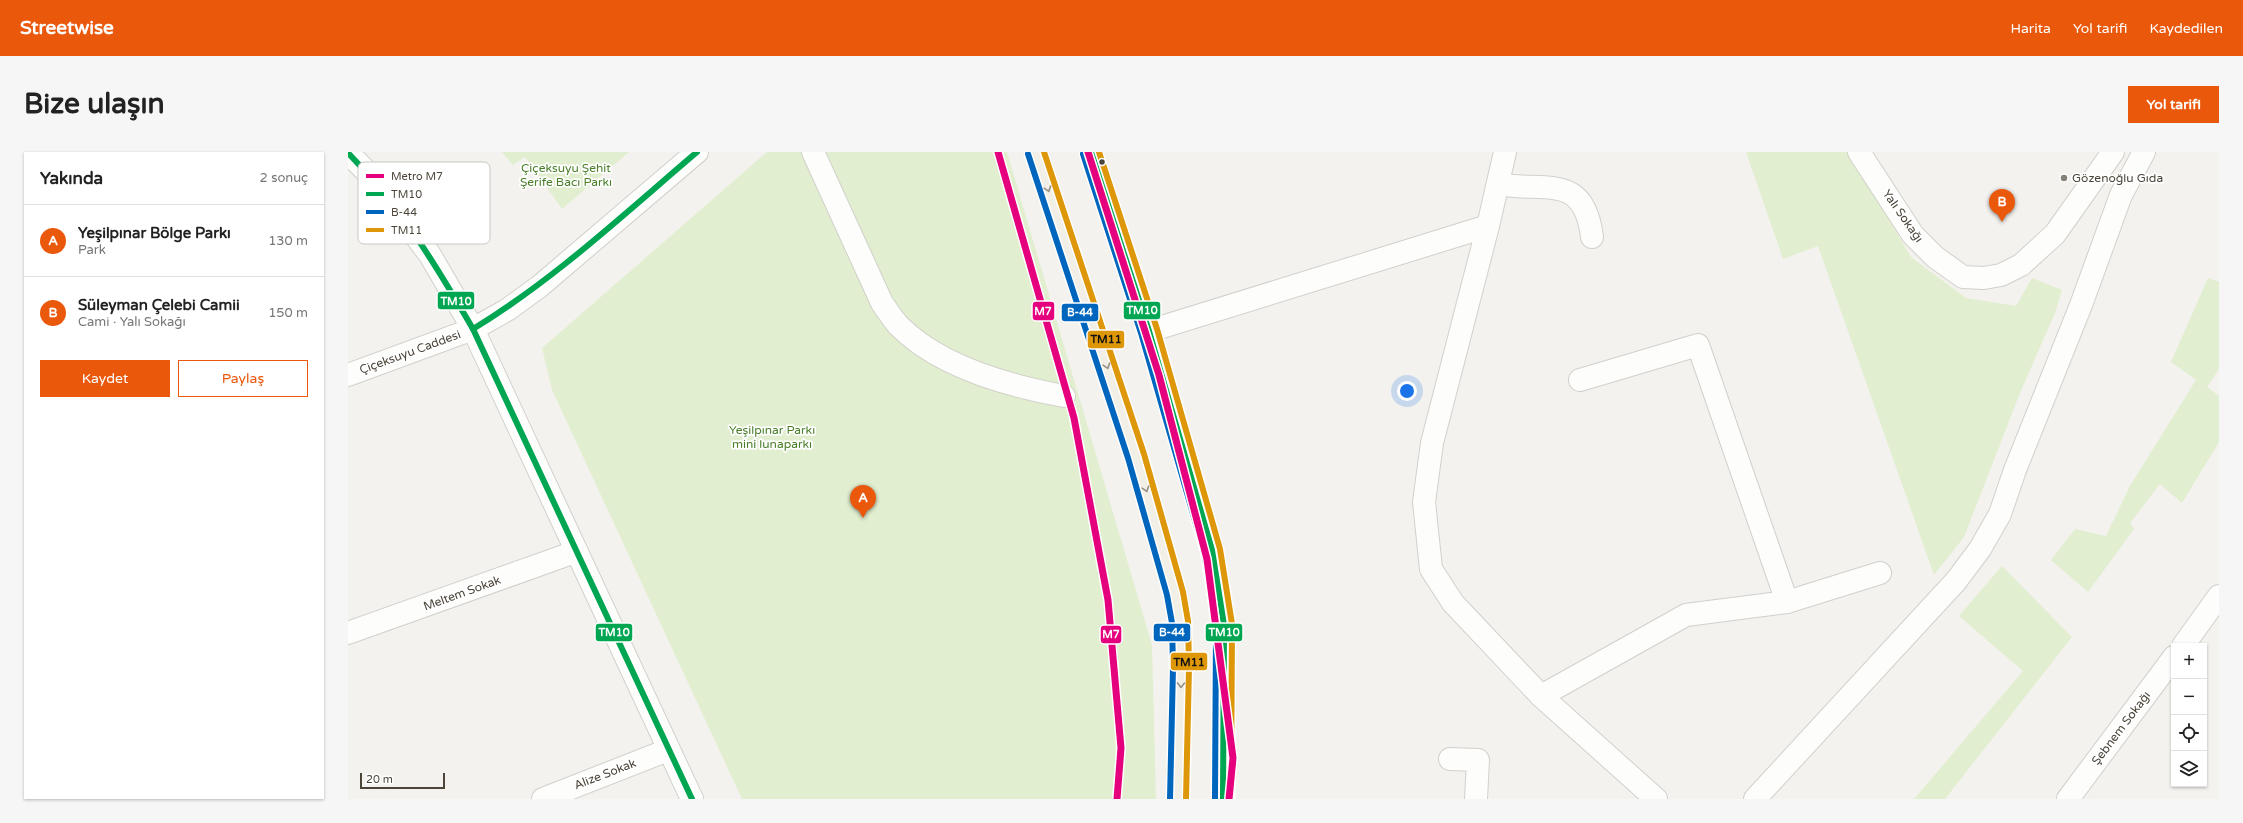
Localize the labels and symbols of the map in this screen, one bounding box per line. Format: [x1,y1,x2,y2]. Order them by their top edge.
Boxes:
unlabelled marker [1097,157,1107,167]
park label: Çiçeksuyu Şehit Şerife Bacı Parkı [520,161,612,189]
legend [358,162,490,244]
text: Metro M7 [391,170,443,183]
place label: Gözenoğlu Gıda [2072,171,2163,185]
marker: Gözenoğlu Gıda [2059,173,2069,183]
one-way arrow [1043,185,1052,192]
street label: Yalı Sokağı [1880,187,1926,245]
text: TM10 [391,188,422,201]
pin: B [1989,189,2015,222]
text: B-44 [391,206,417,219]
text: TM11 [391,224,422,237]
line badge: TM10 [437,291,475,310]
text: TM10 [439,295,472,308]
line badge: M7 [1032,301,1055,321]
line badge: TM10 [1123,301,1161,320]
line badge: B-44 [1061,303,1099,322]
text: TM10 [1125,304,1158,317]
text: M7 [1034,305,1052,318]
text: B-44 [1067,306,1093,319]
street label: Çiçeksuyu Caddesi [358,327,462,377]
line badge: TM11 [1087,330,1125,349]
text: TM11 [1089,333,1122,346]
one-way arrow [1102,362,1110,369]
your location [1397,381,1417,401]
park label: Yeşilpınar Parkı mini lunaparkı [729,423,815,451]
pin: A [850,485,876,518]
one-way arrow [1141,486,1150,493]
street label: Meltem Sokak [422,572,503,613]
line badge: TM10 [595,623,633,642]
line badge: B-44 [1153,623,1191,642]
line badge: TM10 [1205,623,1243,642]
line badge: M7 [1100,625,1122,644]
text: TM10 [597,626,630,639]
text: B-44 [1159,626,1185,639]
text: TM10 [1207,626,1240,639]
text: M7 [1102,628,1120,641]
line badge: TM11 [1170,652,1208,671]
text: TM11 [1172,656,1205,669]
one-way arrow [1176,682,1185,688]
street label: Şebnem Sokağı [2089,688,2153,768]
street label: Alize Sokak [572,756,638,792]
scale bar [360,771,445,790]

